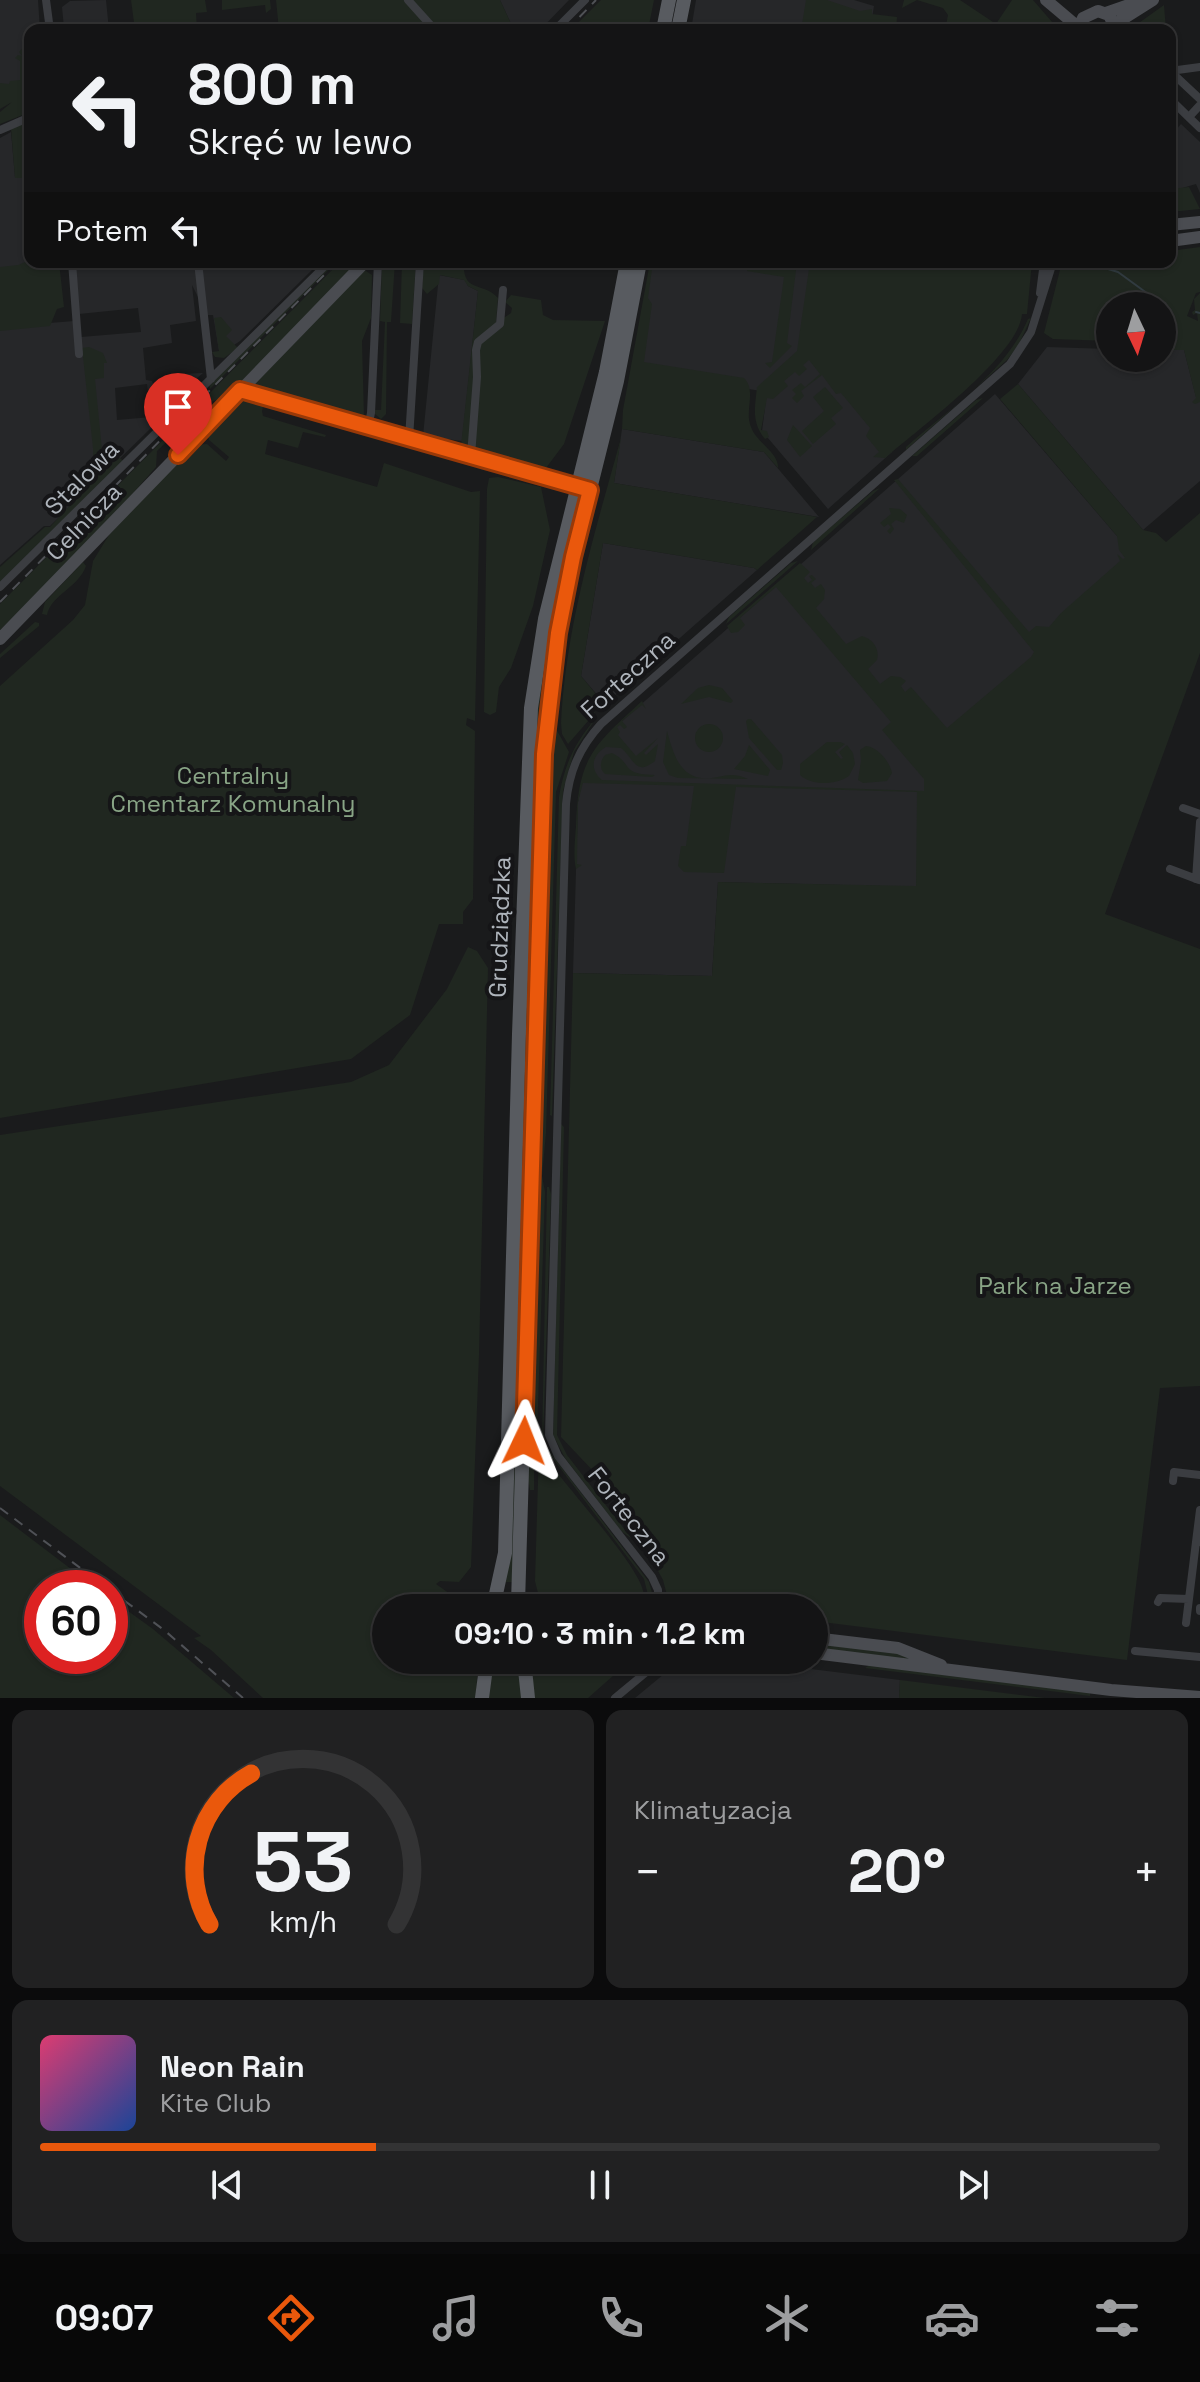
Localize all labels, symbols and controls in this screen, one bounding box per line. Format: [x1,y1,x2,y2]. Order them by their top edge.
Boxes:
text: 800 m [188,49,356,120]
icon: left [56,56,160,160]
text: Skręć w lewo [188,119,413,165]
icon: left [164,208,208,252]
text: Potem [56,211,148,250]
north arrow [1096,292,1176,372]
map controls [1096,292,1176,372]
pin [144,373,212,455]
icon: arrive [156,385,200,429]
street label: Stalowa [38,434,126,521]
street label: Celnicza [39,476,128,567]
street label: Forteczna [574,624,681,725]
park label: Centralny Cmentarz Komunalny [111,760,355,819]
street label: Grudziądzka [482,856,517,998]
park label: Park na Jarze [978,1270,1132,1301]
position arrow [482,1399,566,1483]
street label: Forteczna [581,1460,678,1571]
speed limit sign: 60 [24,1570,128,1674]
text: 09:10 · 3 min · 1.2 km [454,1614,746,1653]
text: Klimatyzacja [634,1793,792,1827]
text: 53 [253,1809,353,1915]
text: 20° [848,1833,946,1910]
text: − [634,1844,661,1900]
text: + [1133,1844,1160,1900]
text: km/h [269,1904,337,1940]
text: Neon Rain [160,2047,305,2086]
text: Kite Club [160,2086,272,2120]
icon: previous [205,2163,249,2207]
icon: pause [578,2163,622,2207]
icon: next [951,2163,995,2207]
icon: directions [263,2290,319,2346]
icon: music [428,2290,484,2346]
icon: phone [593,2290,649,2346]
icon: climate [759,2290,815,2346]
icon: car [924,2290,980,2346]
icon: filters [1089,2290,1145,2346]
text: 09:07 [55,2295,154,2341]

